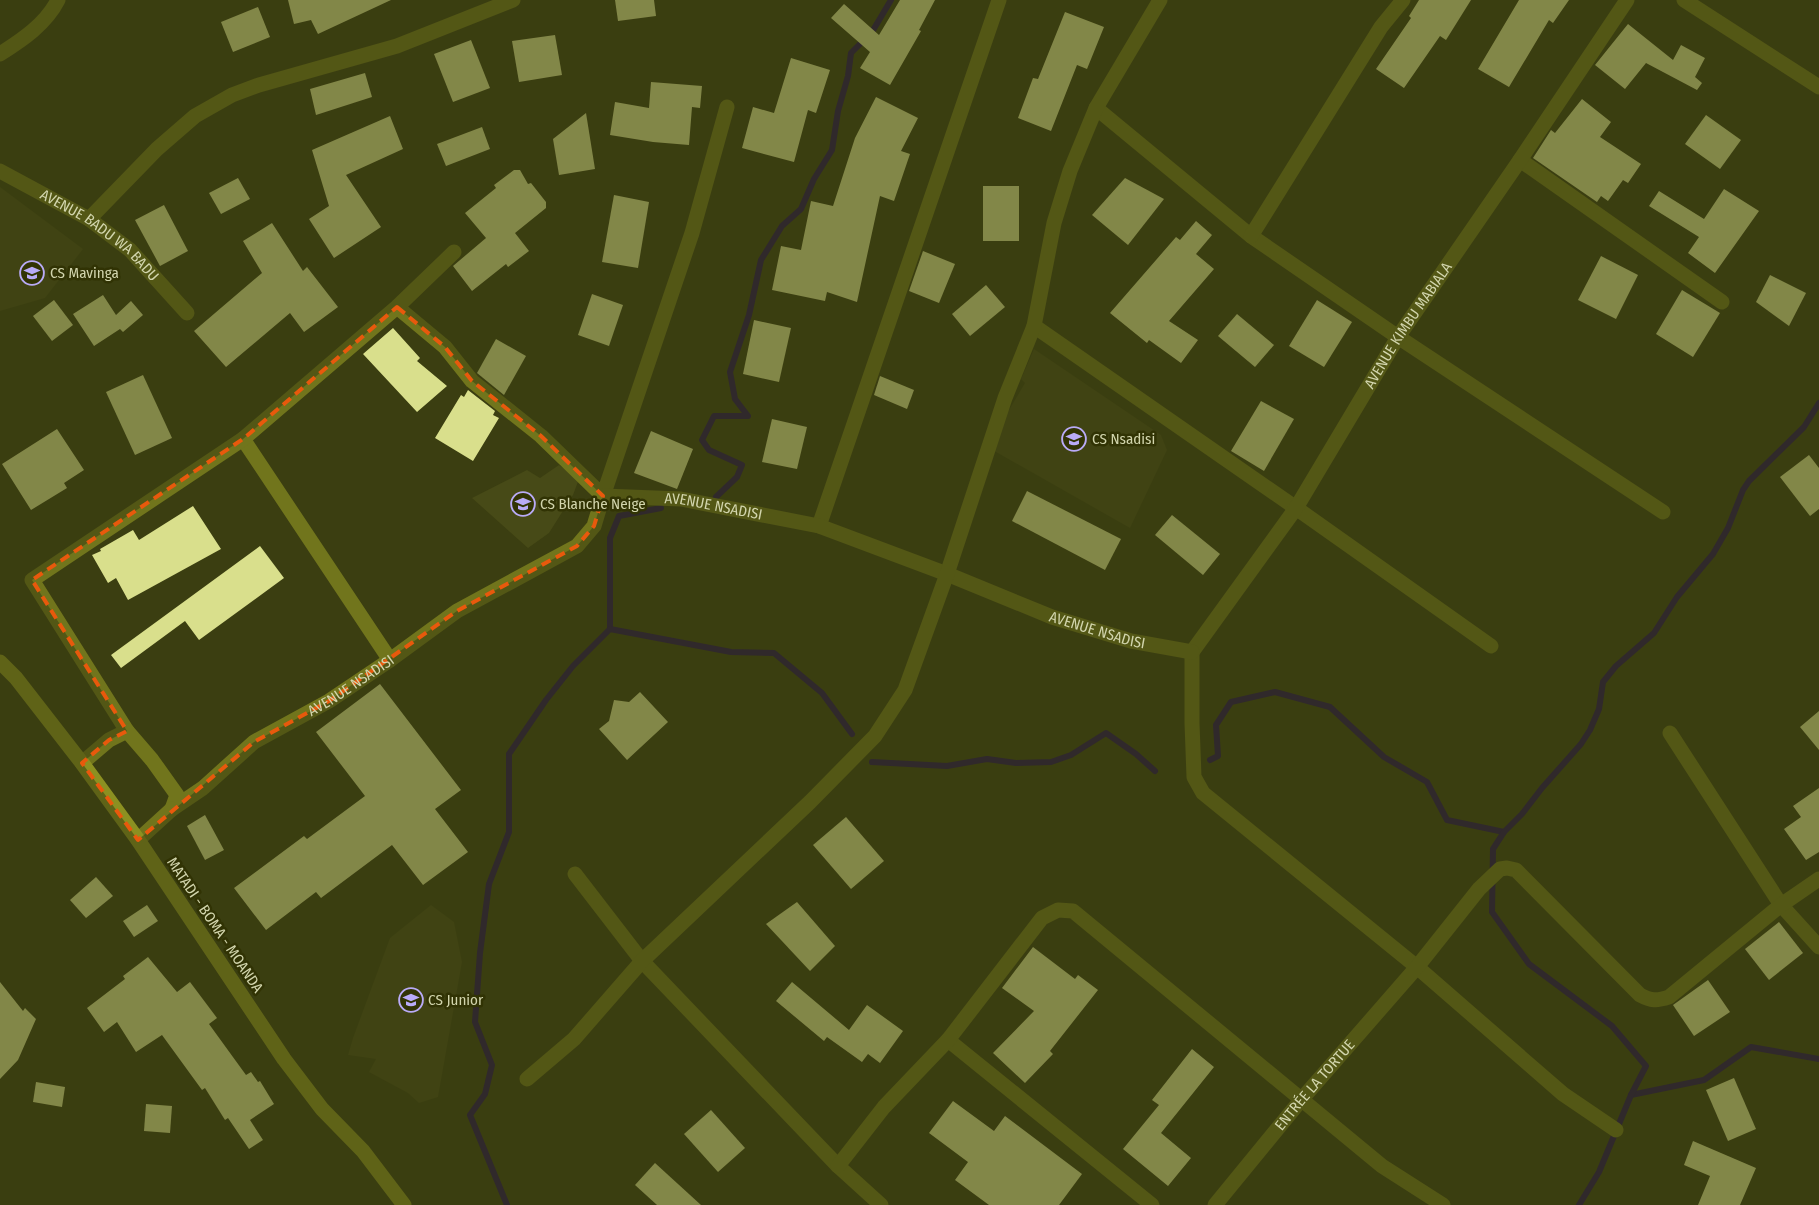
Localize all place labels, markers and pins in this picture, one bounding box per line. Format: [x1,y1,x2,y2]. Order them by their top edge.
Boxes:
school or university icon: CS Mavinga [19,260,45,286]
place label: CS Mavinga [50,264,119,282]
school or university icon: CS Nsadisi [1061,426,1087,452]
place label: CS Nsadisi [1092,430,1155,448]
school or university icon: CS Blanche Neige [510,491,536,517]
place label: CS Blanche Neige [540,495,646,513]
school or university icon: CS Junior [398,987,424,1013]
place label: CS Junior [428,991,484,1009]

